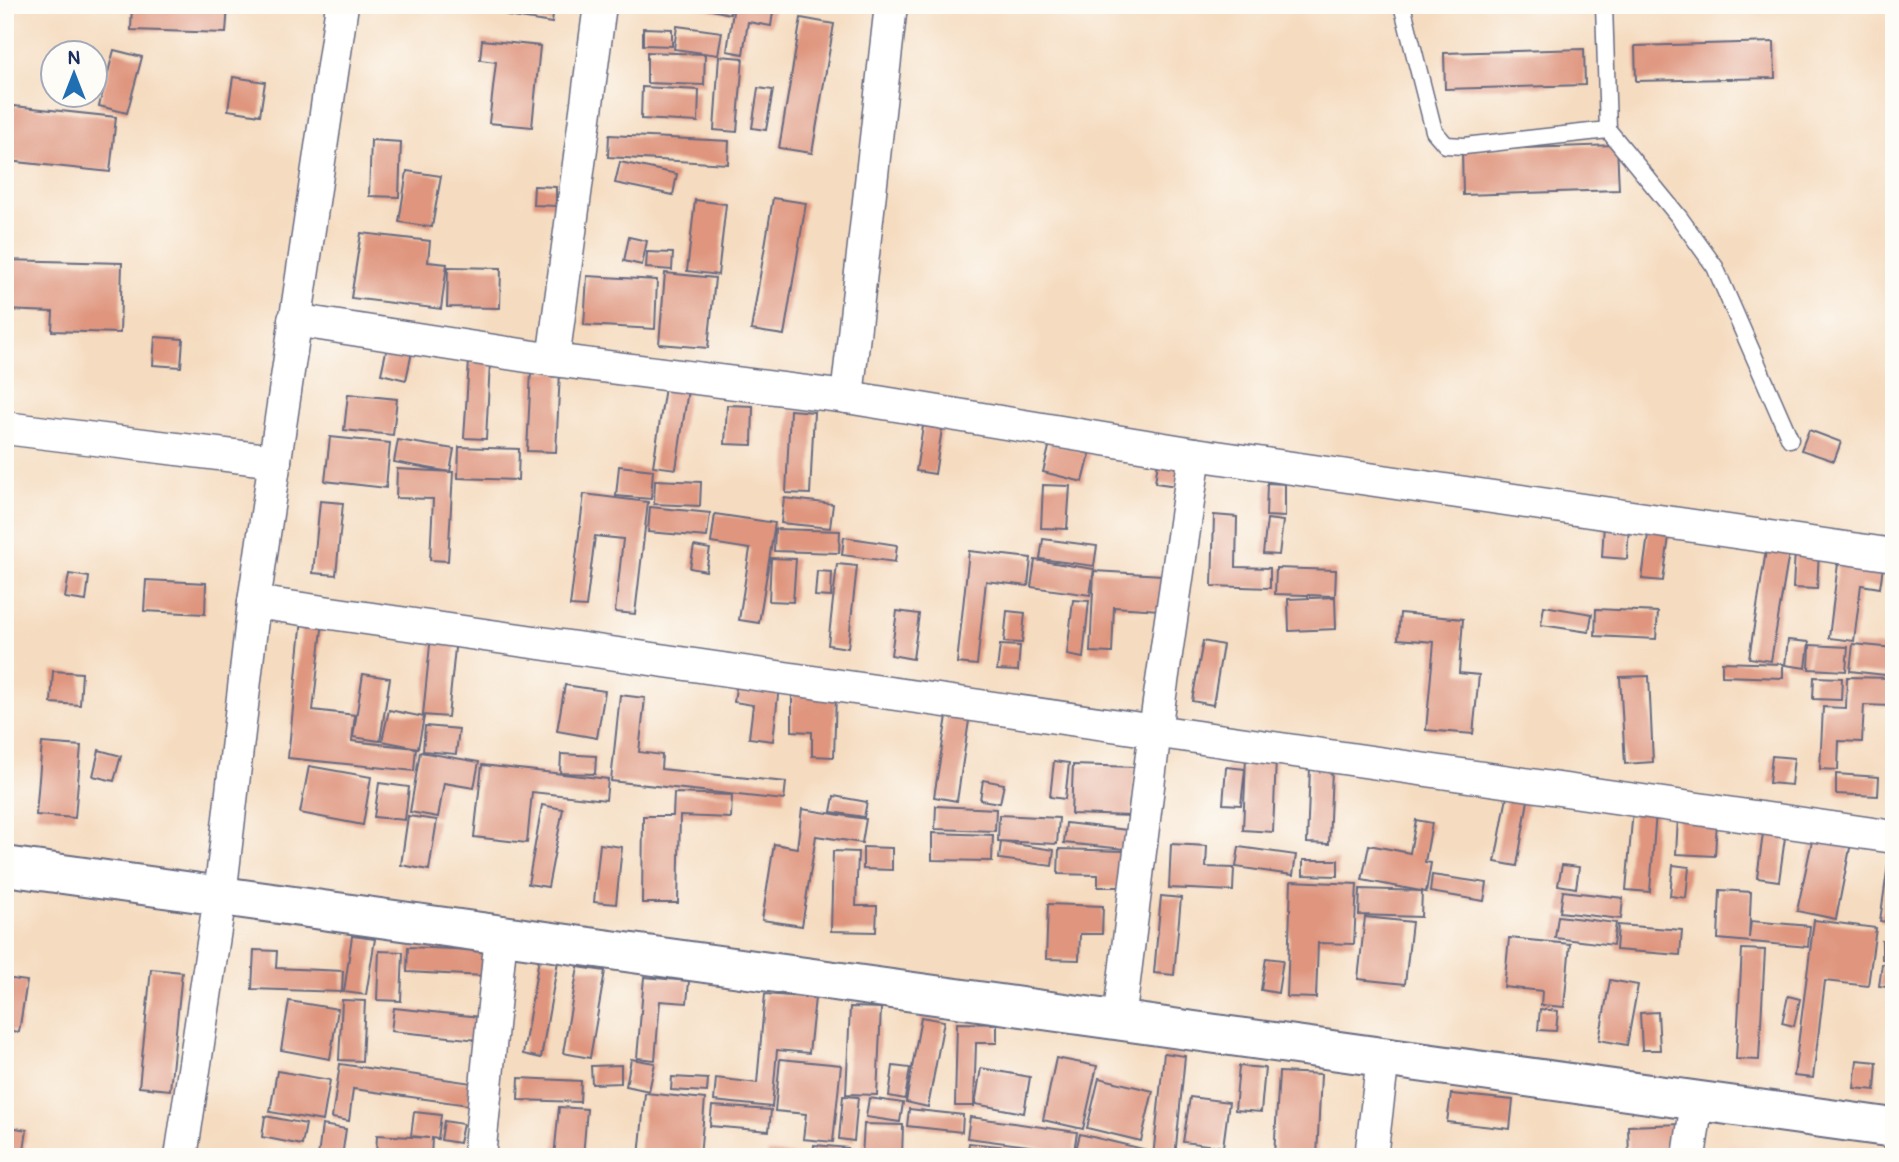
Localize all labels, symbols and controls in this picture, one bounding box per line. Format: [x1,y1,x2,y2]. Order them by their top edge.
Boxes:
north arrow [38,38,108,108]
text: N [68,46,81,70]

